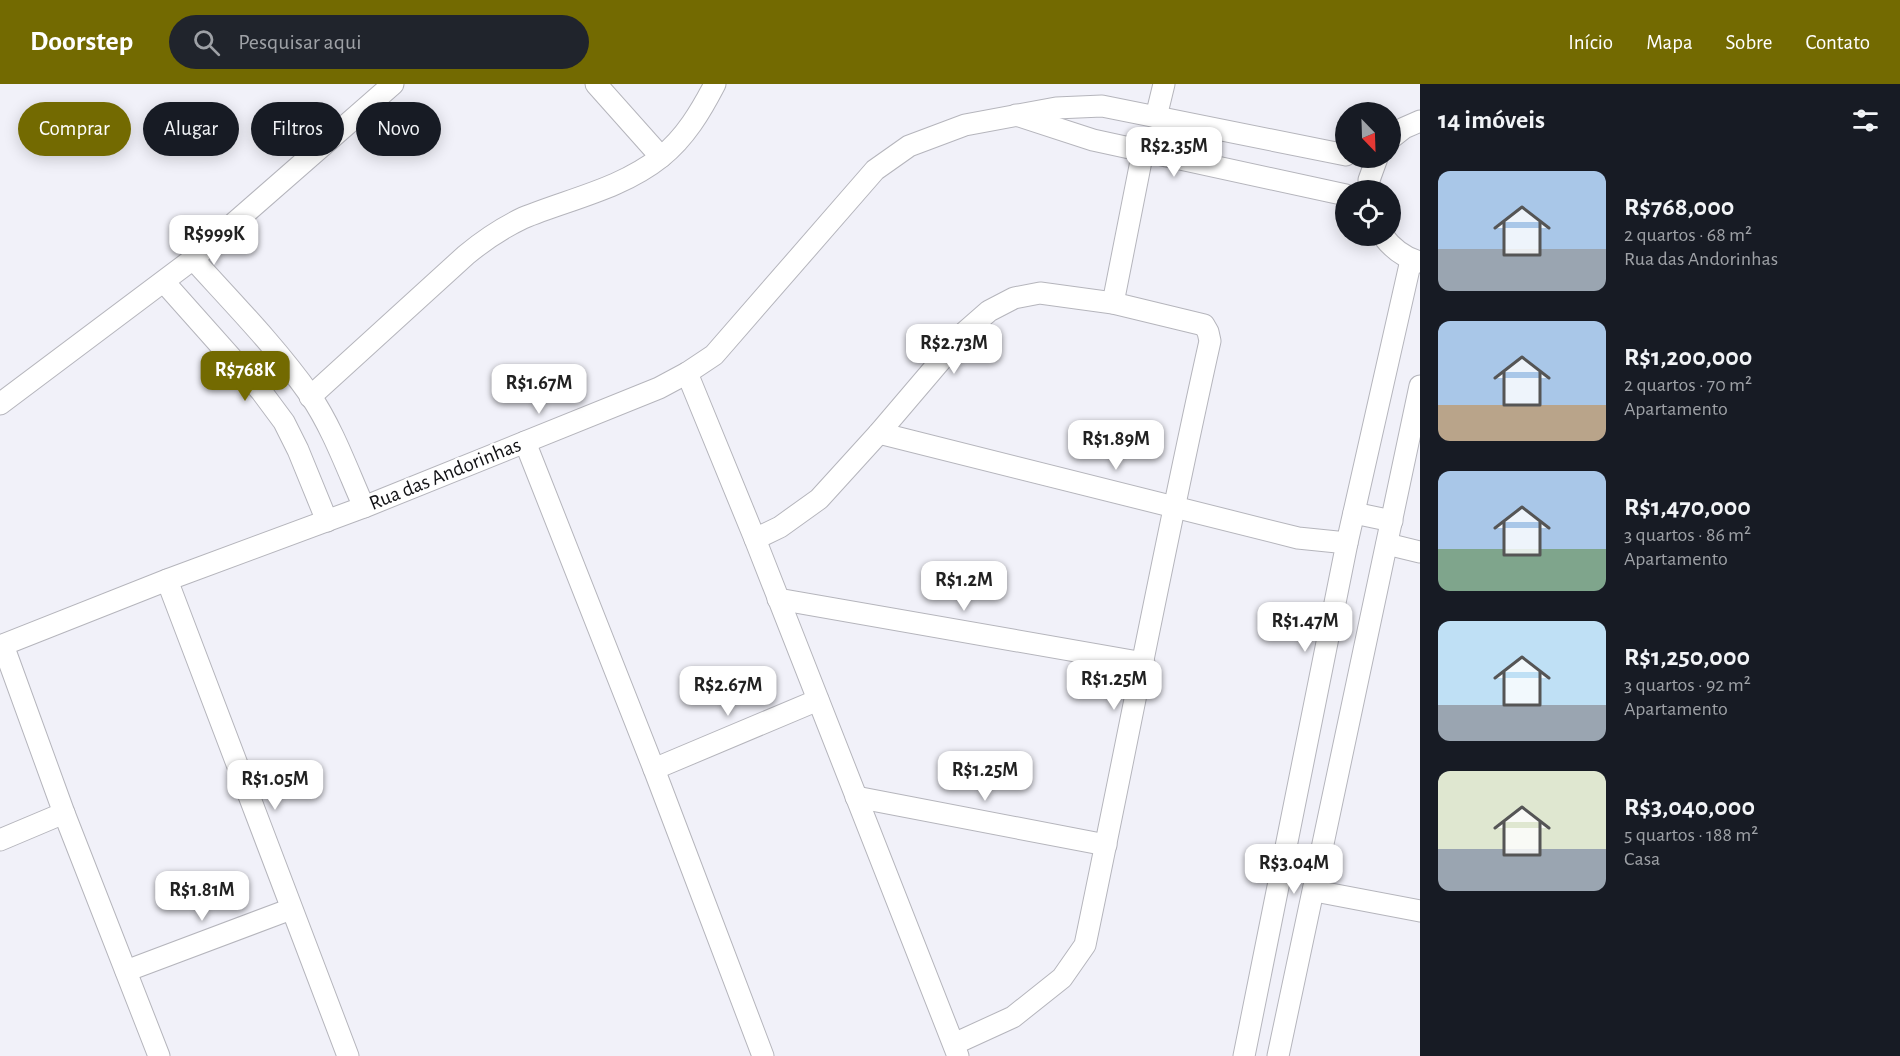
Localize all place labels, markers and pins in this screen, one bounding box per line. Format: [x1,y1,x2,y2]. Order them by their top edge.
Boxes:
pin: R$2.35M [1119,127,1229,178]
pin: R$999K [165,215,263,266]
pin: R$2.73M [899,324,1009,375]
pin: R$768K [196,351,294,402]
pin: R$1.67M [484,364,594,415]
pin: R$1.89M [1061,420,1171,471]
pin: R$1.2M [915,561,1013,612]
pin: R$1.47M [1250,602,1360,653]
pin: R$1.25M [1059,660,1169,711]
pin: R$2.67M [673,666,783,717]
pin: R$1.25M [930,751,1040,802]
pin: R$1.05M [220,760,330,811]
pin: R$3.04M [1239,844,1349,895]
pin: R$1.81M [147,871,257,922]

